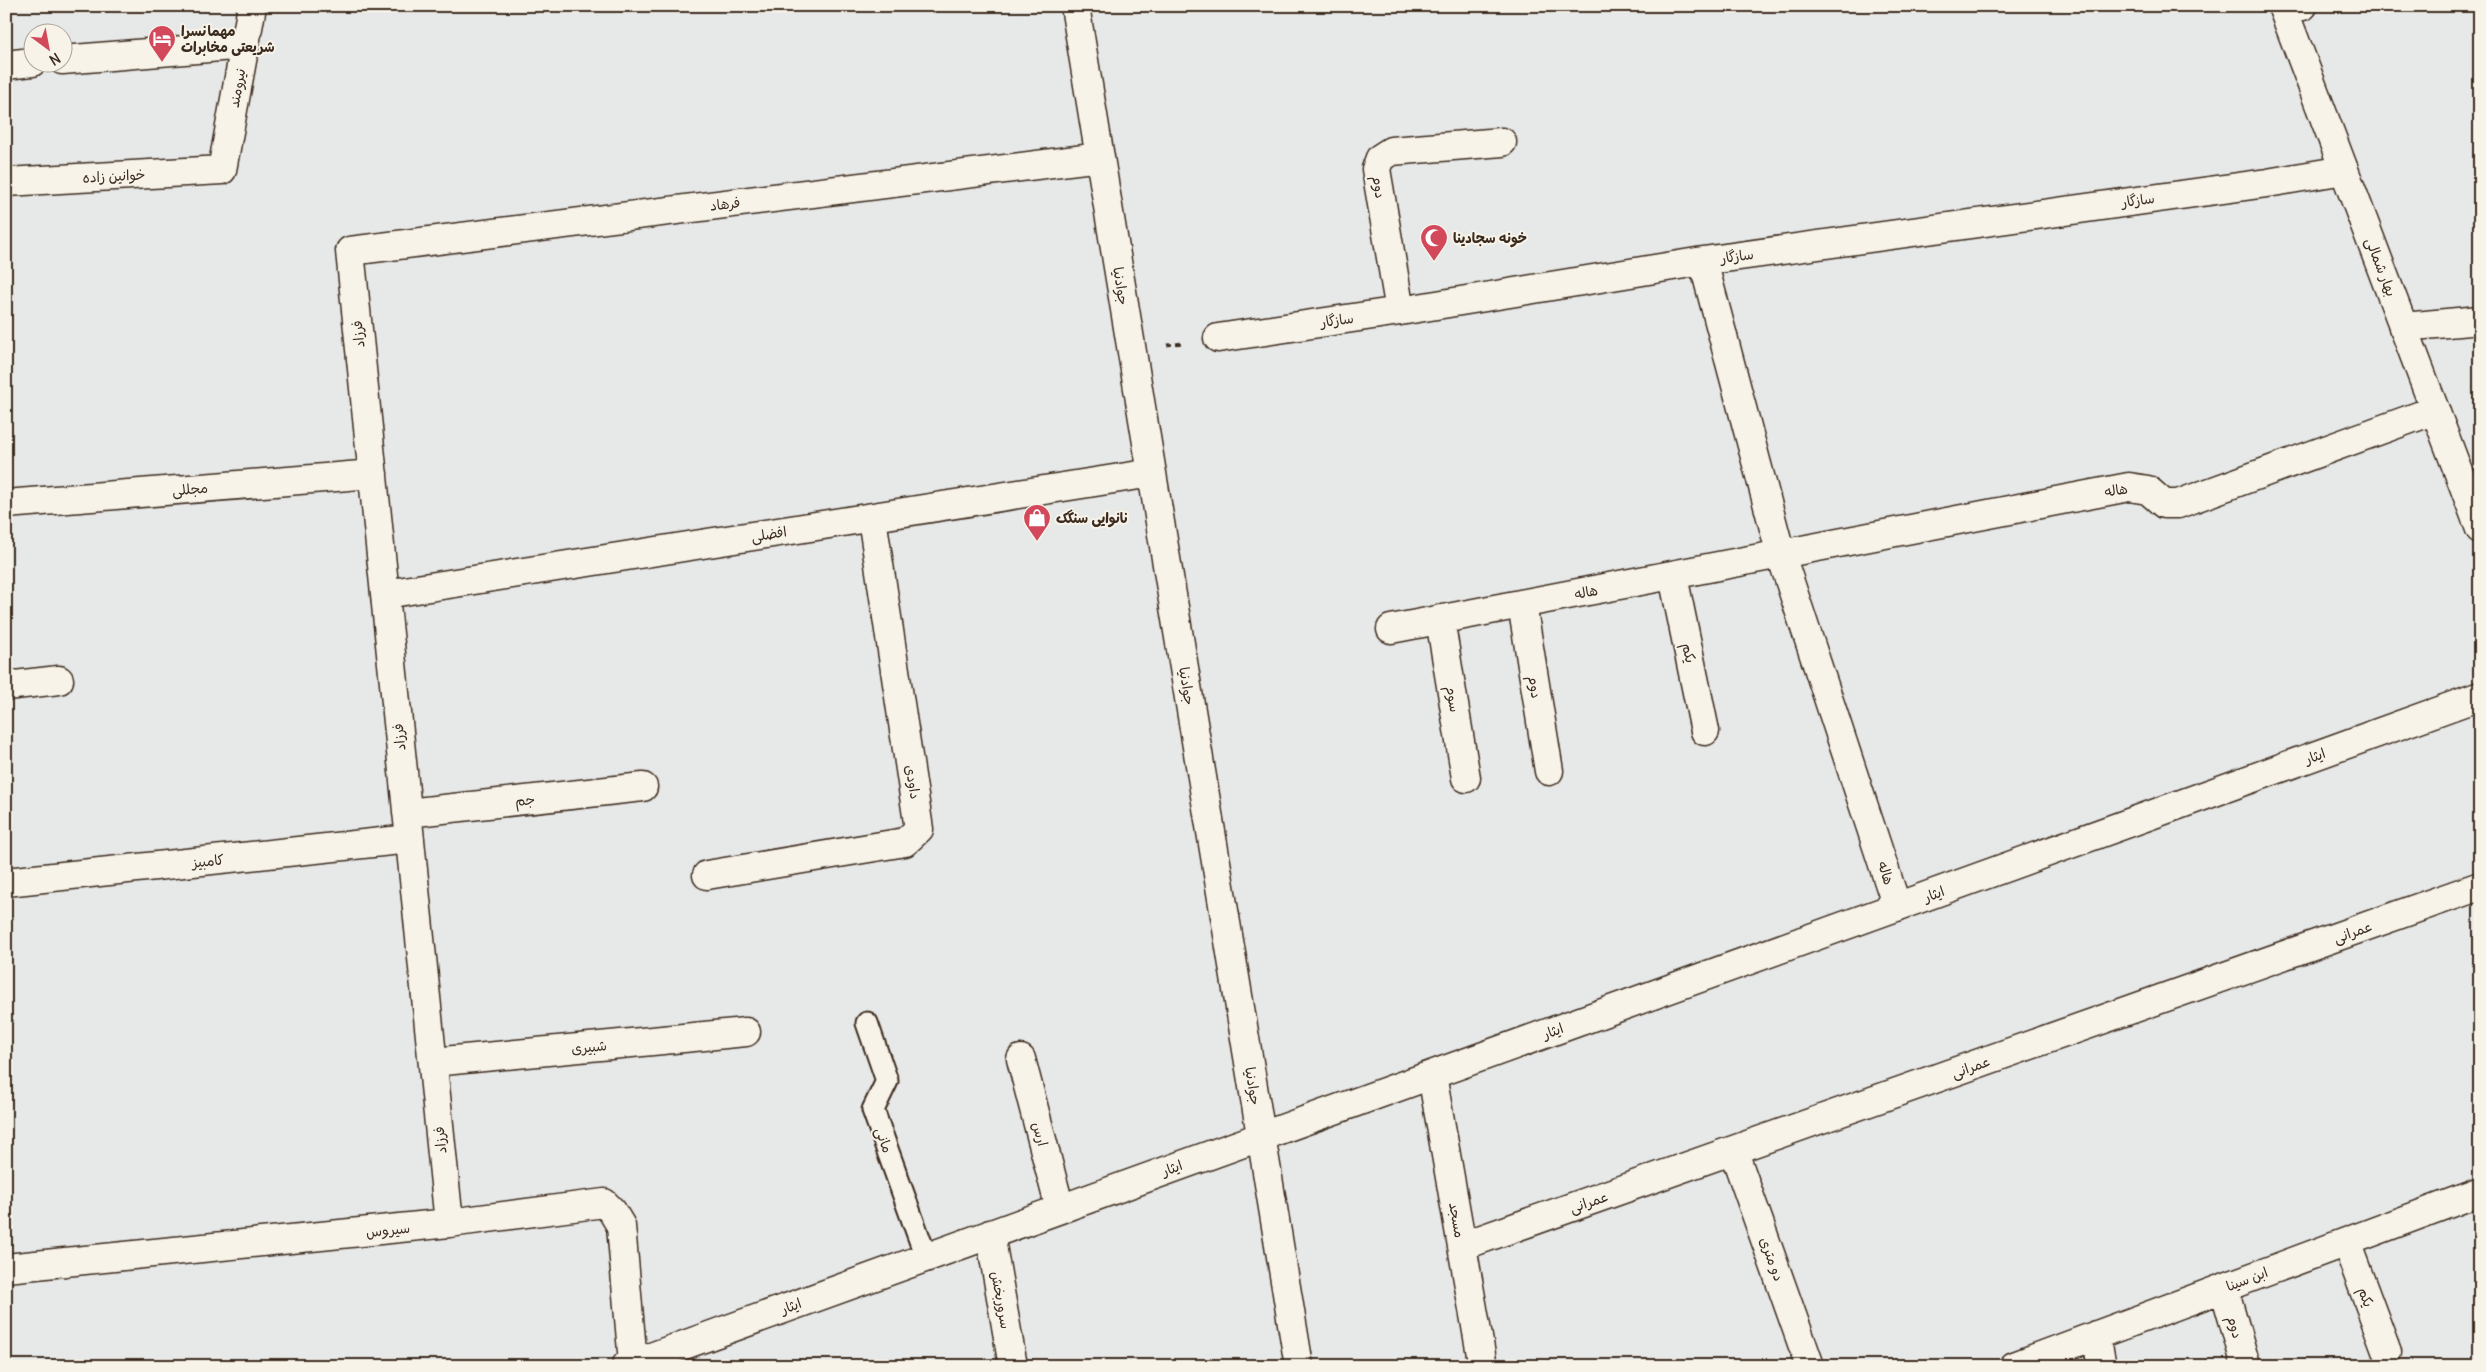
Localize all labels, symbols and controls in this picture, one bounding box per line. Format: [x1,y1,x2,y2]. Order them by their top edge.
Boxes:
north arrow [22,22,72,72]
place label: مهمانسرا شریعتی مخابرات [181,22,275,56]
hotel icon: مهمانسرا شریعتی مخابرات [147,24,177,63]
text: N [46,49,64,69]
street label: نیرومند [225,67,250,109]
street label: خوانین زاده [82,165,146,187]
street label: دوم [1366,174,1390,200]
street label: سازگار [2119,189,2156,211]
street label: فرهاد [709,193,741,215]
mosque icon: خونه سجادینا [1419,223,1449,262]
place label: خونه سجادینا [1453,229,1527,248]
street label: بهار شمالی [2362,235,2400,299]
street label: سازگار [1718,245,1755,267]
street label: جوادنیا [1109,266,1133,306]
street label: سازگار [1318,309,1355,331]
street label: فرزاد [348,320,368,348]
street label: مجللی [171,478,209,500]
street label: هاله [2103,479,2129,501]
shop icon: نانوایی سنگک [1022,503,1052,542]
place label: نانوایی سنگک [1056,509,1129,528]
street label: افضلی [750,522,788,546]
street label: هاله [1573,581,1599,603]
street label: یکم [1676,641,1700,665]
street label: جوادنیا [1175,666,1199,706]
street label: دوم [1522,674,1546,700]
street label: سوم [1439,684,1464,714]
street label: فرزاد [389,723,409,751]
street label: ایثار [2301,744,2328,768]
street label: داودی [901,764,925,800]
street label: جم [514,790,536,812]
street label: کامبیز [190,850,225,872]
street label: هاله [1874,859,1898,887]
street label: ایثار [1920,882,1947,906]
street label: عمرانی [2331,917,2375,947]
street label: ایثار [1539,1019,1566,1043]
street label: شبیری [570,1036,608,1058]
street label: عمرانی [1949,1052,1993,1082]
street label: جوادنیا [1241,1066,1265,1106]
street label: ارس [1028,1120,1052,1148]
street label: مانی [871,1125,897,1155]
street label: فرزاد [430,1126,450,1154]
street label: ایثار [1158,1156,1185,1180]
street label: عمرانی [1567,1187,1611,1217]
street label: مسجد [1445,1201,1469,1239]
street label: سیروس [365,1219,411,1241]
street label: دو متری [1756,1235,1788,1283]
street label: ابن سینا [2224,1263,2270,1295]
street label: سروربخش [987,1270,1015,1330]
street label: یکم [2352,1285,2378,1310]
street label: ایثار [777,1294,804,1318]
street label: دوم [2221,1314,2247,1341]

